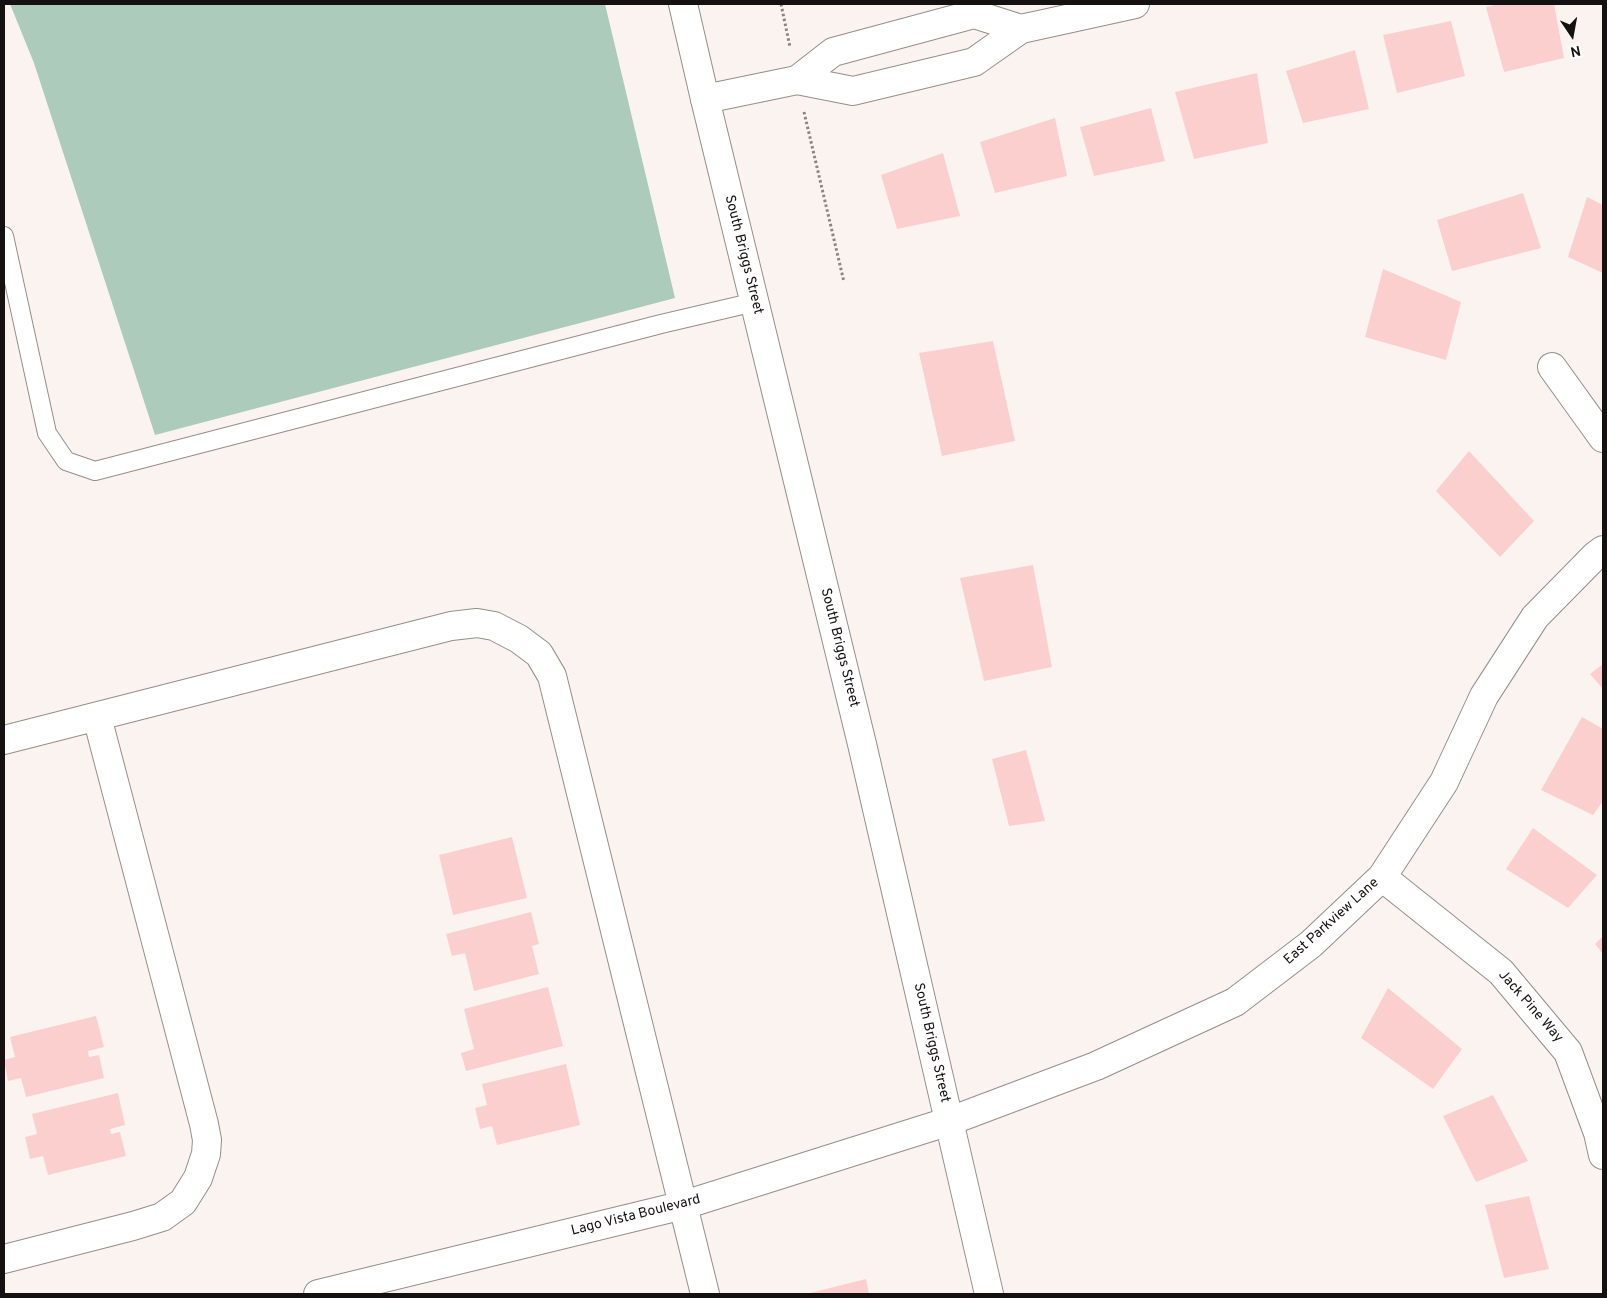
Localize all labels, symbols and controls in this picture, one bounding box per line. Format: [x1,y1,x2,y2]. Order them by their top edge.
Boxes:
north arrow [1547,10,1597,60]
text: N [1569,41,1582,60]
street label: South Briggs Street [720,194,766,316]
street label: South Briggs Street [816,587,862,709]
street label: East Parkview Lane [1281,875,1383,969]
street label: Jack Pine Way [1494,967,1566,1047]
street label: South Briggs Street [909,982,953,1104]
street label: Lago Vista Boulevard [570,1192,702,1240]

